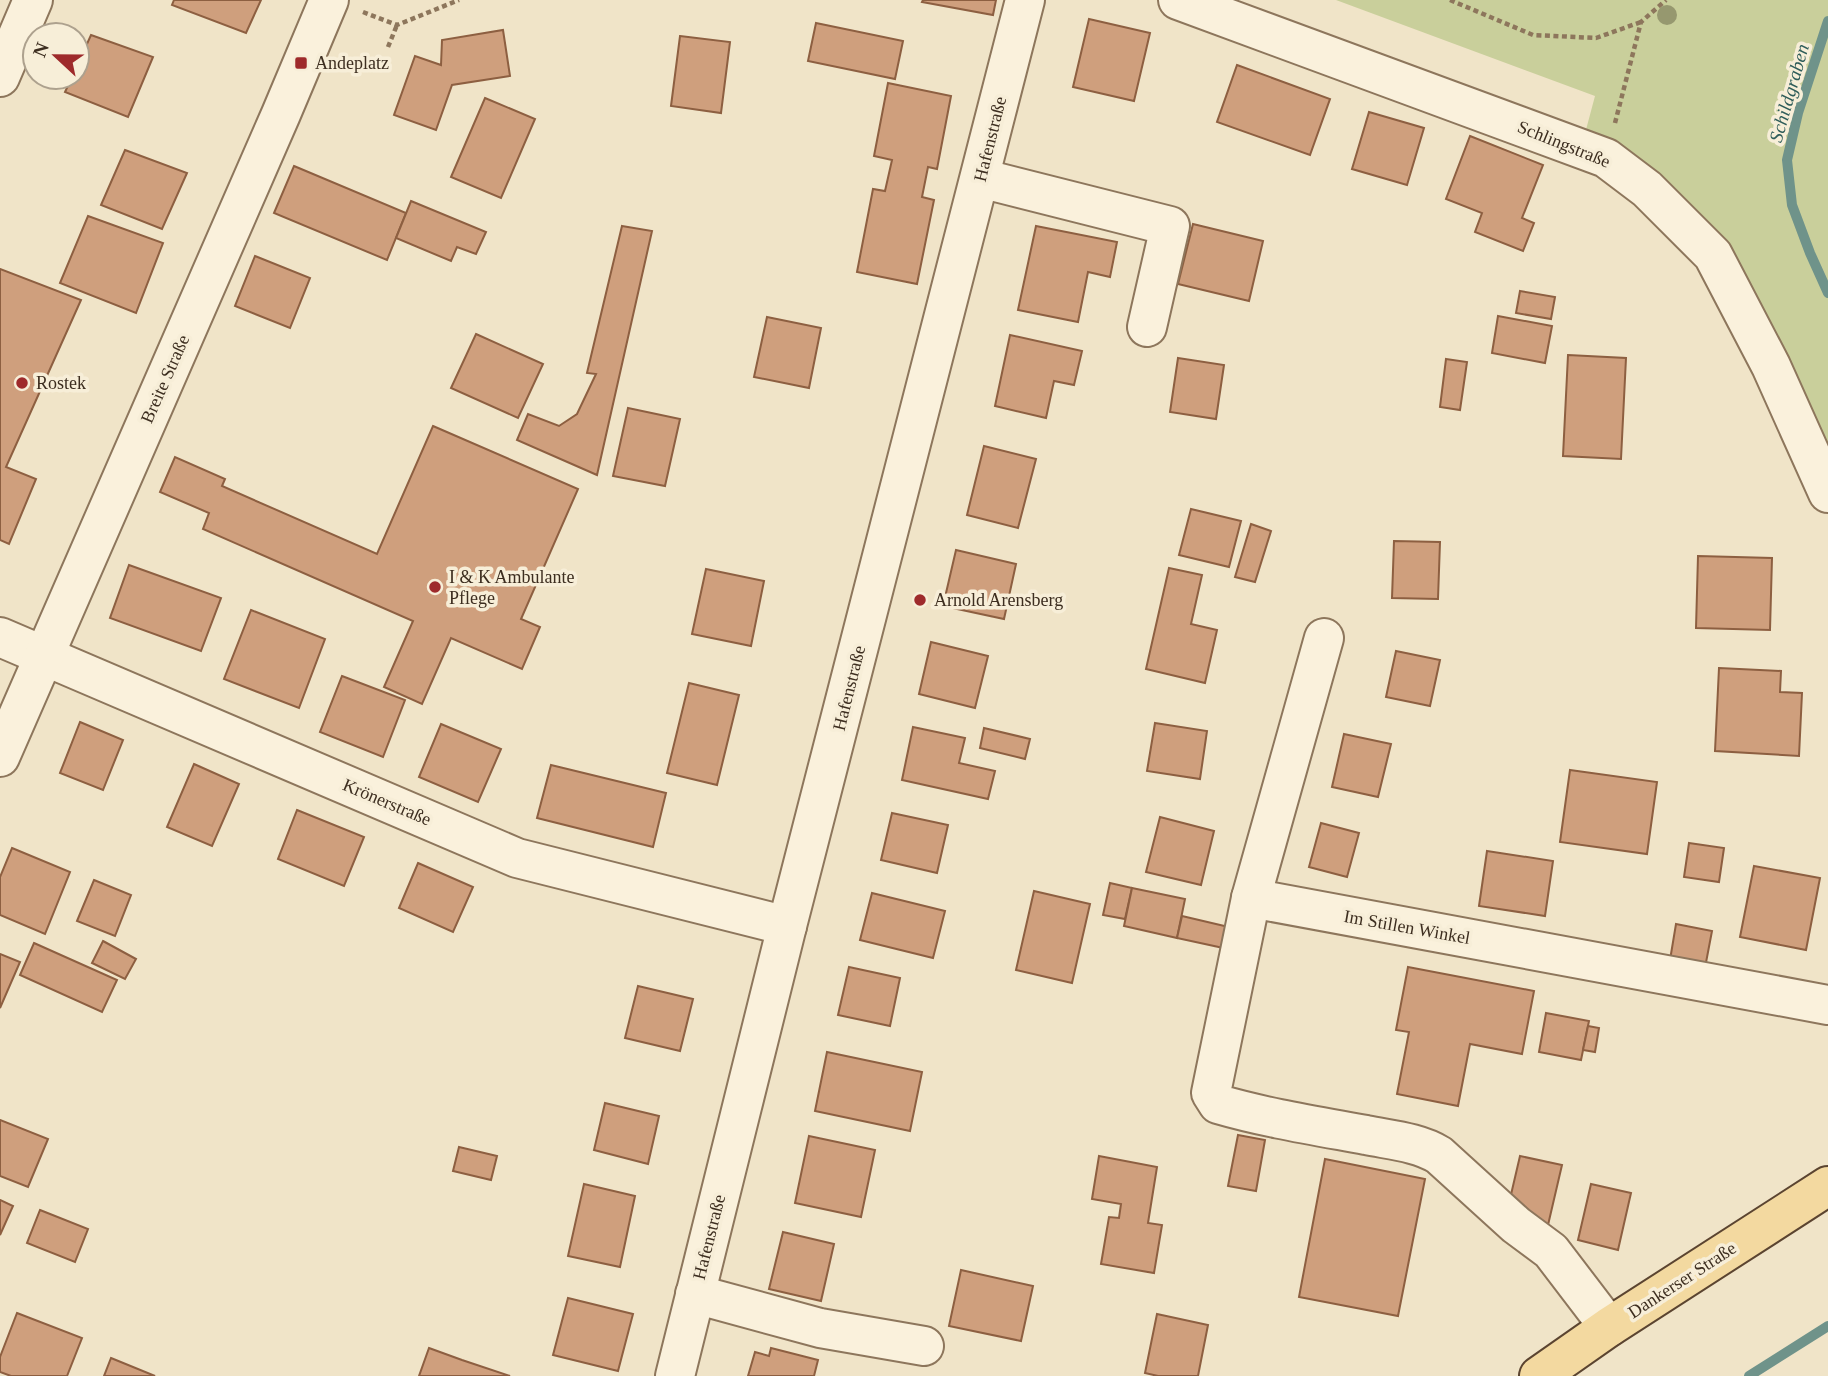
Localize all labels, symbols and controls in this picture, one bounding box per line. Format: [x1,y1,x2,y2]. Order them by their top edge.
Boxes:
north arrow [21,21,91,91]
text: N [28,39,53,60]
water label: Schildgraben [1765,41,1813,145]
place label: Andeplatz [315,53,389,73]
marker: Andeplatz [293,55,309,71]
street label: Hafenstraße [970,94,1010,184]
street label: Schlingstraße [1515,116,1613,172]
street label: Breite Straße [137,332,193,426]
place label: Rostek [36,373,86,393]
marker: Rostek [14,375,30,391]
place label: I & K Ambulante Pflege [449,567,574,608]
marker: I & K Ambulante Pflege [427,579,443,595]
place label: Arnold Arensberg [934,590,1063,610]
marker: Arnold Arensberg [912,592,928,608]
street label: Hafenstraße [829,643,869,733]
street label: Krönerstraße [340,774,434,830]
street label: Im Stillen Winkel [1342,906,1472,948]
street label: Hafenstraße [689,1192,729,1282]
street label: Dankerser Straße [1624,1238,1740,1322]

